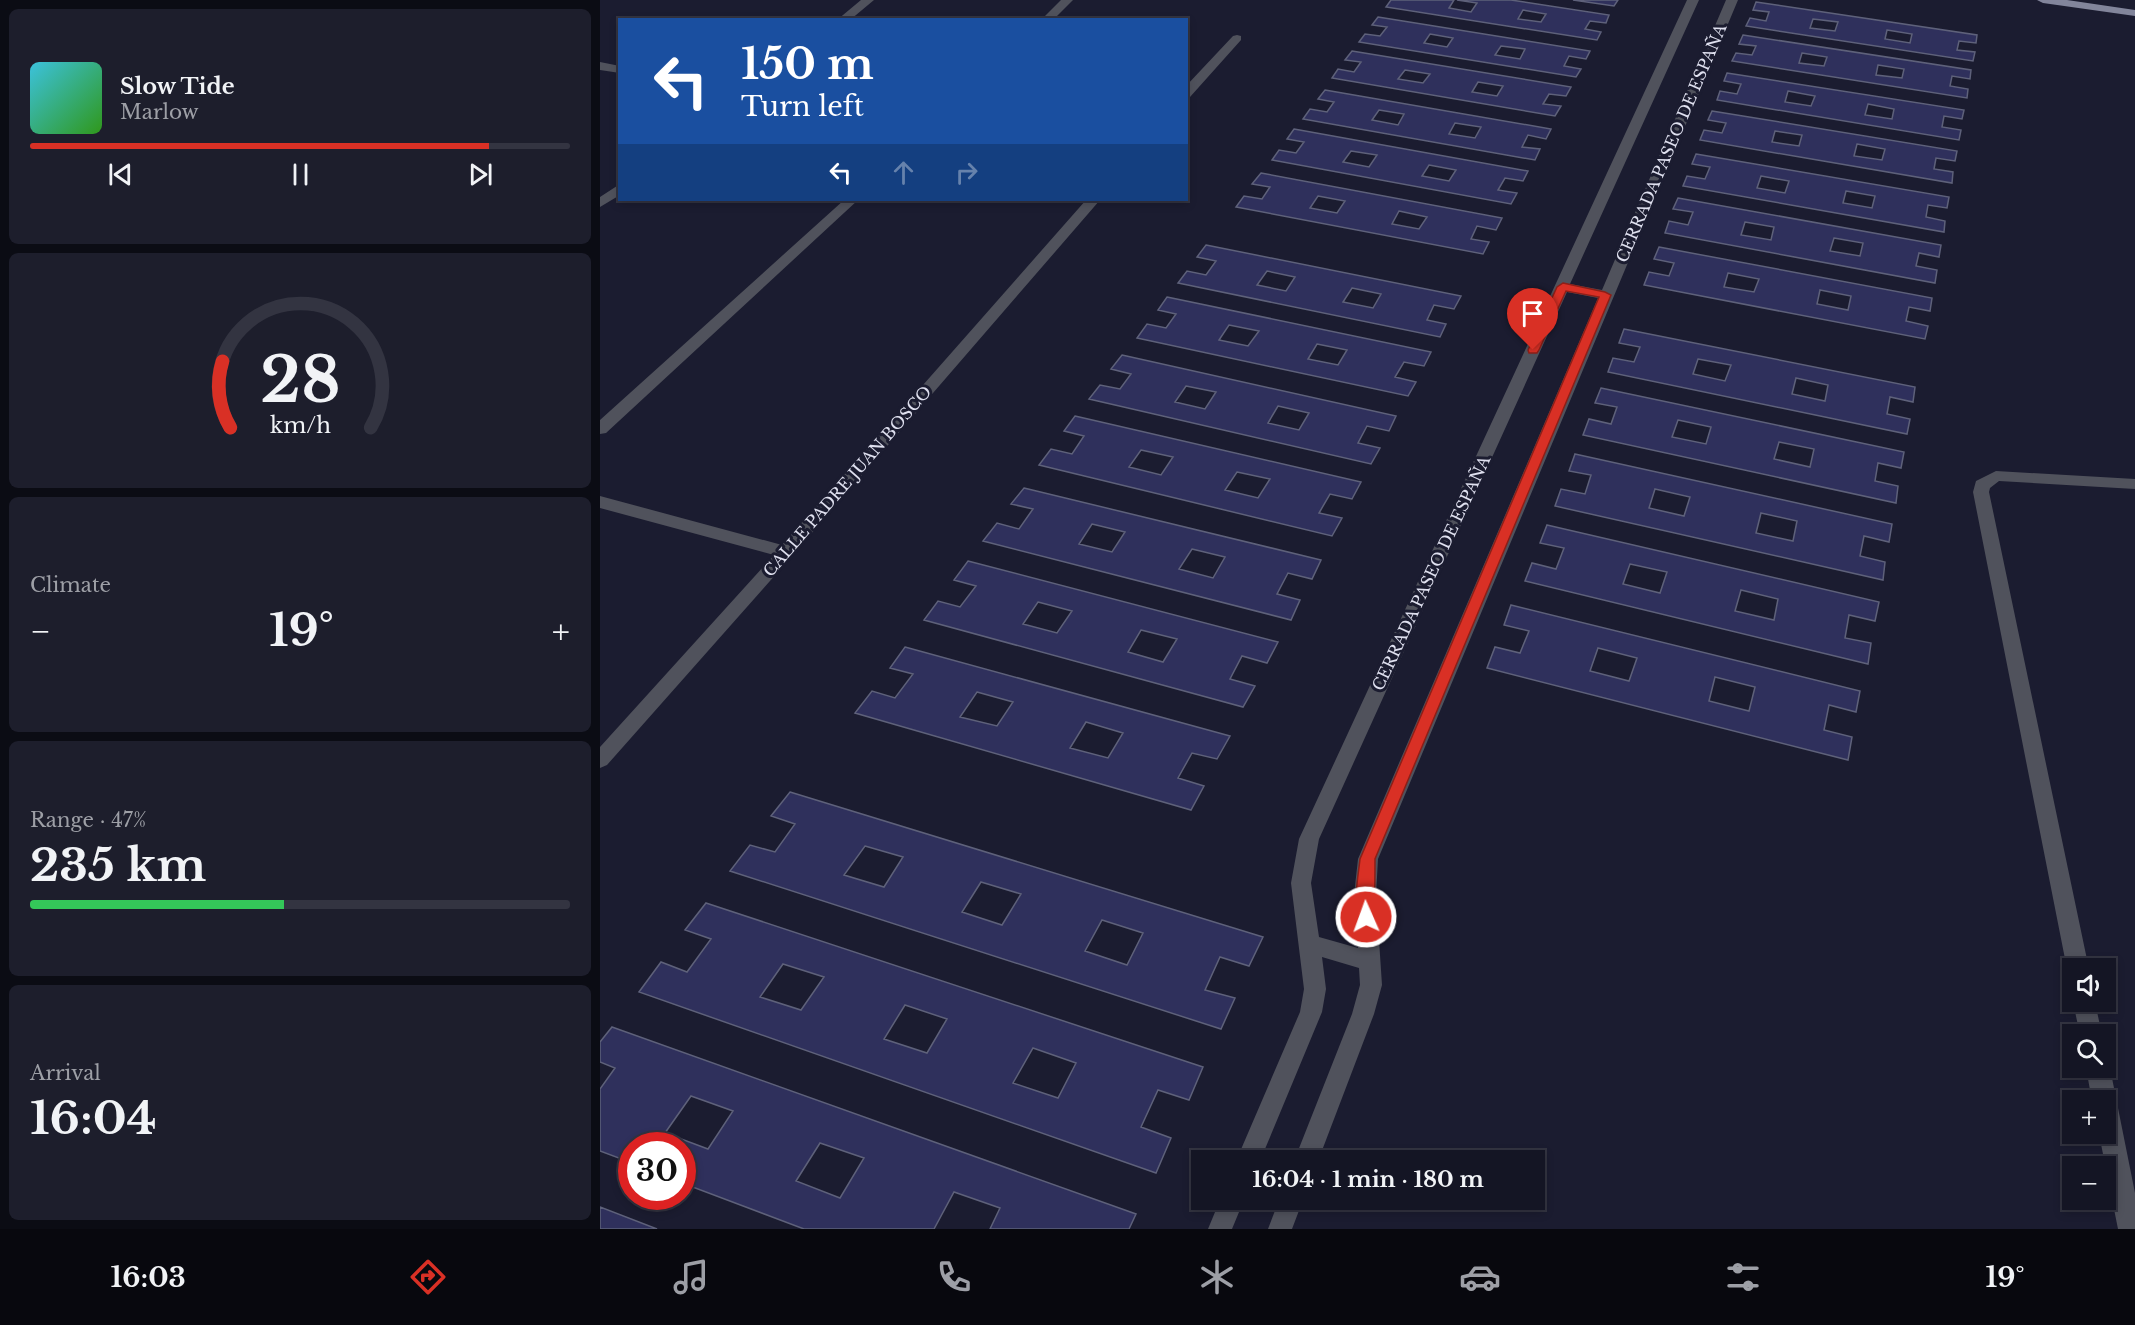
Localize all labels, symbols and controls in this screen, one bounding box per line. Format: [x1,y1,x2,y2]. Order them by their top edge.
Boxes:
street label: CERRADA PASEO DE ESPAÑA [1611,20,1731,265]
text: 150 m [741,38,874,90]
icon: left [642,42,720,120]
text: Slow Tide [120,73,235,100]
text: Turn left [741,90,864,123]
text: Marlow [120,100,199,124]
icon: left [824,156,857,189]
icon: ahead [887,156,920,189]
icon: right [950,156,983,189]
icon: previous [104,158,137,191]
icon: pause [284,158,317,191]
icon: next [464,158,497,191]
pin [1507,288,1558,350]
icon: arrive [1516,297,1549,330]
text: 28 [260,341,340,419]
street label: CALLE PADRE JUAN BOSCO [759,381,935,581]
text: km/h [270,412,331,439]
street label: CERRADA PASEO DE ESPAÑA [1367,451,1495,694]
text: Climate [30,573,111,597]
text: 19° [269,602,334,658]
text: − [30,611,51,652]
text: + [552,611,570,652]
text: Range · 47% [30,808,146,832]
text: 235 km [30,837,206,893]
position arrow [1334,885,1398,949]
map controls [2062,958,2116,1210]
button: sound [2062,958,2116,1012]
button: search [2062,1024,2116,1078]
text: Arrival [30,1061,101,1085]
text: 16:04 [30,1090,157,1146]
button: + [2062,1090,2116,1144]
speed limit sign: 30 [618,1132,696,1210]
button: − [2062,1156,2116,1210]
text: 16:04 · 1 min · 180 m [1252,1166,1484,1193]
icon: directions [407,1256,449,1298]
icon: music [670,1256,712,1298]
icon: phone [933,1256,975,1298]
icon: climate [1196,1256,1238,1298]
icon: car [1459,1256,1501,1298]
icon: filters [1722,1256,1764,1298]
text: 16:03 [111,1261,186,1294]
text: 19° [1985,1261,2024,1294]

